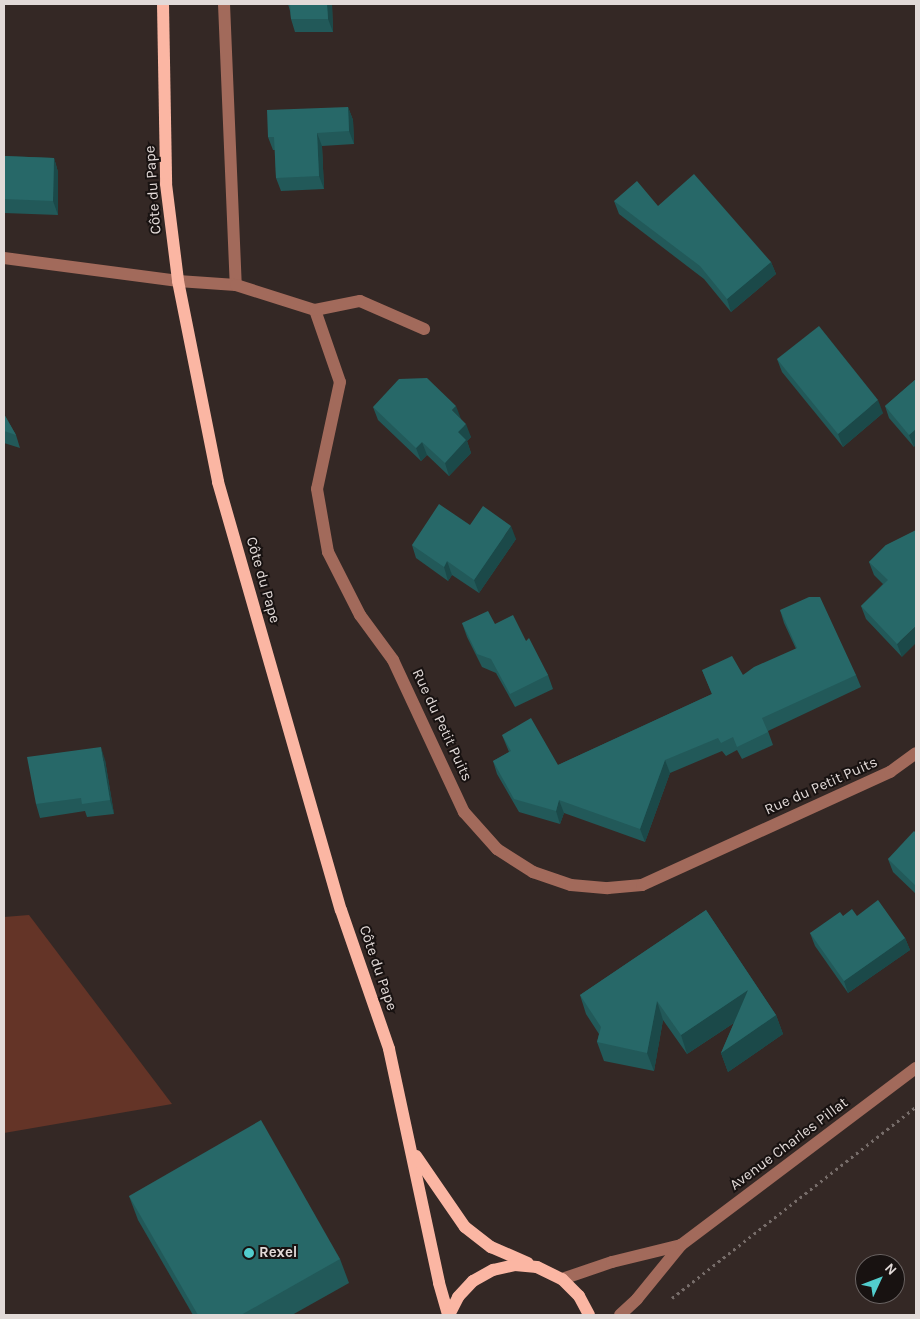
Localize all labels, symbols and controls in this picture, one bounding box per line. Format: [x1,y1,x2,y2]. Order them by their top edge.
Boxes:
street label: Côte du Pape [141,145,165,235]
street label: Côte du Pape [242,535,284,625]
street label: Rue du Petit Puits [408,666,476,784]
street label: Rue du Petit Puits [762,753,880,819]
street label: Côte du Pape [355,923,401,1013]
street label: Avenue Charles Pillat [726,1094,852,1194]
place label: Rexel [259,1244,297,1262]
marker: Rexel [243,1247,255,1259]
north arrow [855,1254,905,1304]
text: N [881,1260,900,1279]

